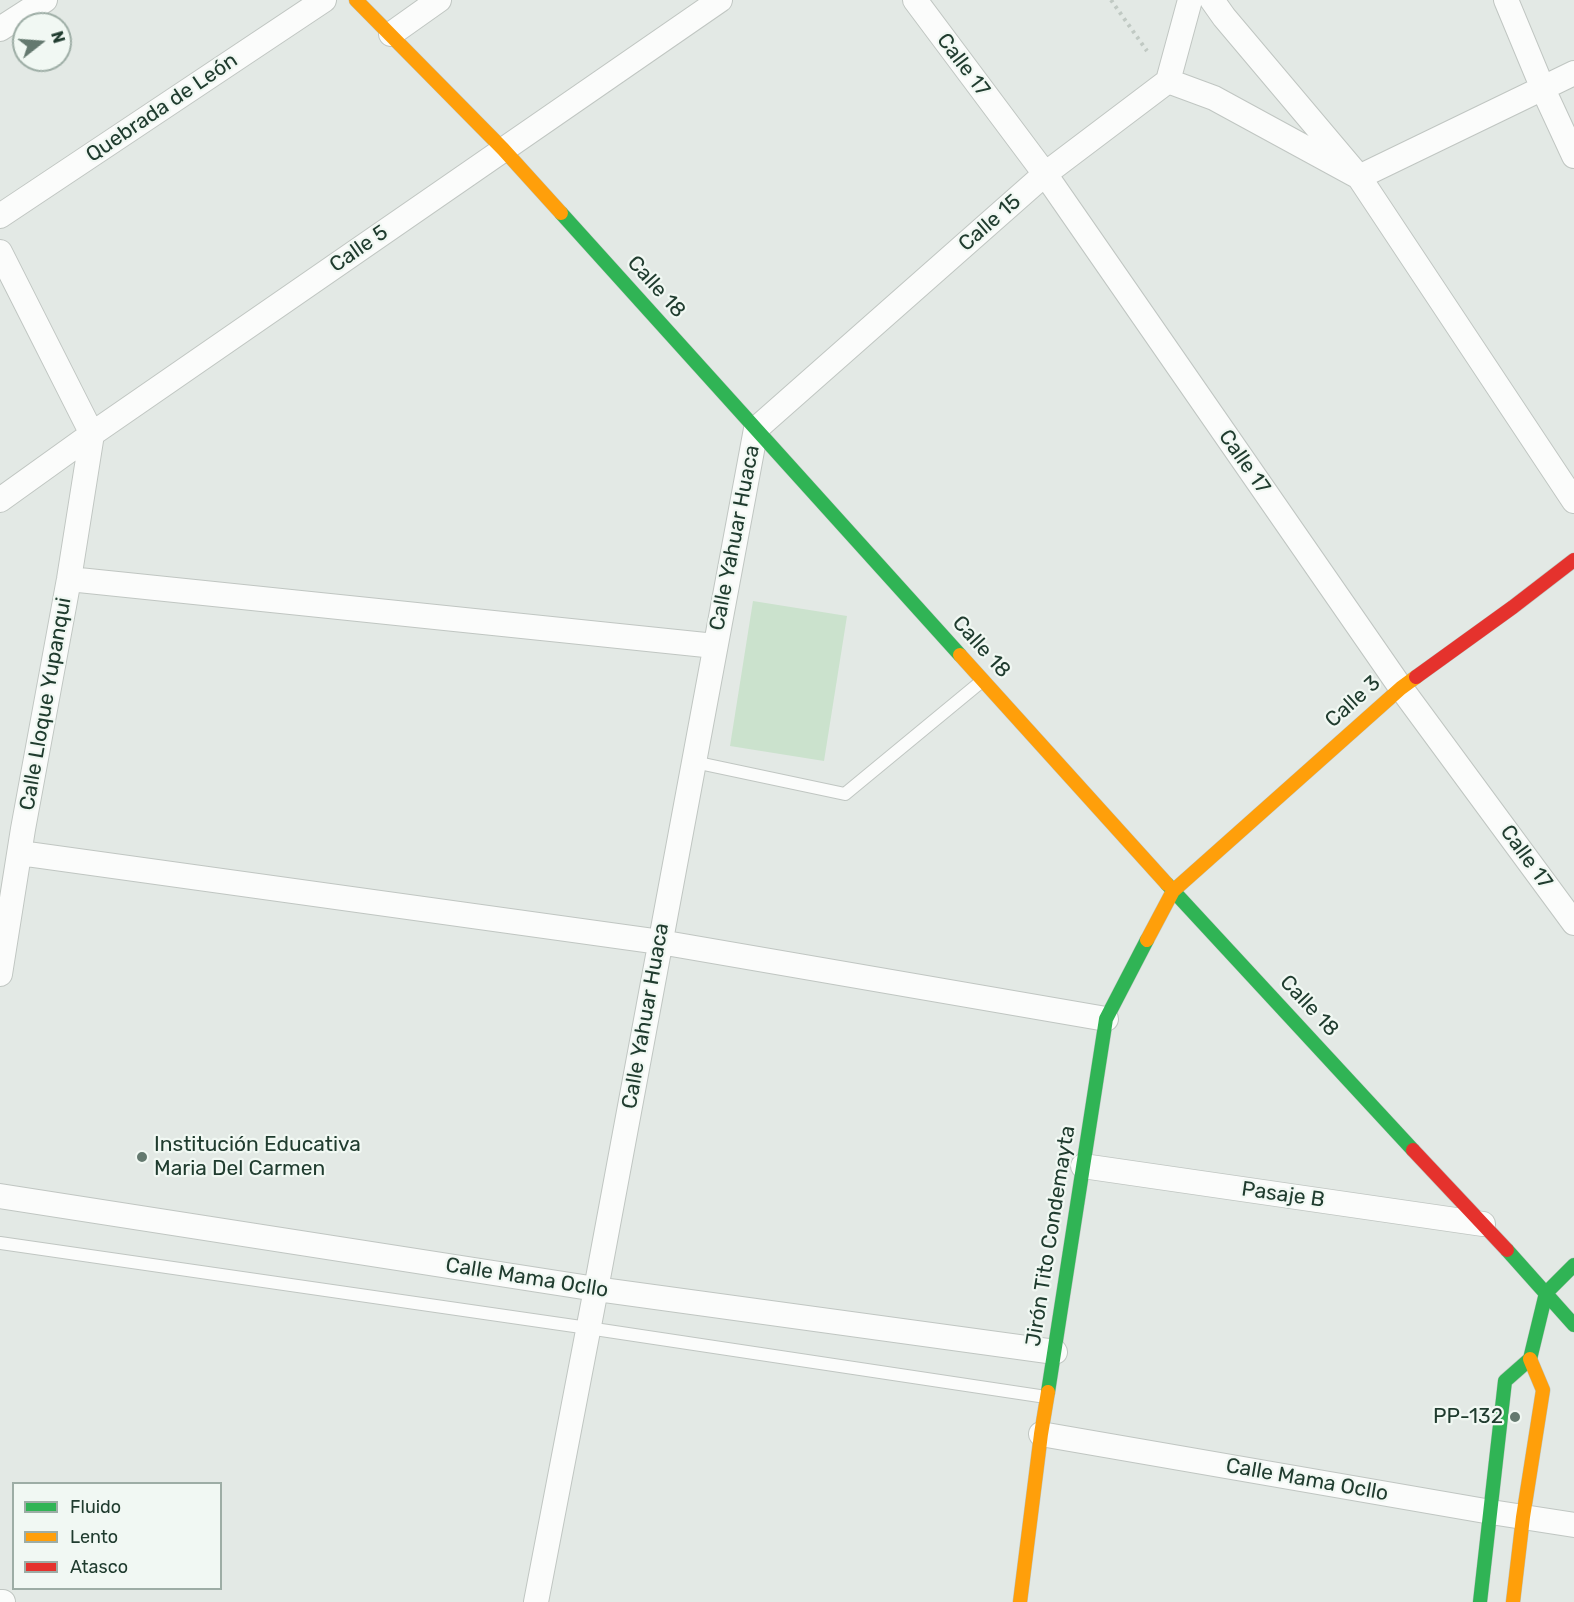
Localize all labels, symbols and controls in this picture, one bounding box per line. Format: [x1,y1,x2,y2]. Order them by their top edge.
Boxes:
north arrow [12,12,72,72]
street label: Calle 17 [931,28,995,102]
text: N [47,29,69,45]
street label: Quebrada de León [81,48,243,168]
street label: Calle 15 [954,189,1026,257]
street label: Calle 5 [325,220,393,278]
street label: Calle 18 [622,251,690,323]
street label: Calle 17 [1213,425,1275,499]
street label: Calle Yahuar Huaca [705,443,765,633]
street label: Calle Lloque Yupanqui [15,596,77,812]
street label: Calle 18 [947,611,1015,683]
street label: Calle 3 [1320,671,1386,733]
street label: Calle 17 [1495,820,1557,894]
street label: Calle Yahuar Huaca [617,921,675,1111]
street label: Calle 18 [1274,970,1344,1042]
street label: Jirón Tito Condemayta [1021,1124,1081,1348]
place label: Institución Educativa Maria Del Carmen [154,1132,361,1182]
marker: Institución Educativa Maria Del Carmen [135,1150,149,1164]
street label: Pasaje B [1240,1177,1326,1213]
street label: Calle Mama Ocllo [444,1253,610,1303]
place label: PP-132 [1433,1404,1503,1430]
marker: PP-132 [1508,1410,1522,1424]
street label: Calle Mama Ocllo [1224,1453,1390,1507]
legend [12,1482,222,1590]
text: Fluido [70,1496,121,1518]
text: Lento [70,1526,118,1548]
text: Atasco [70,1556,128,1578]

